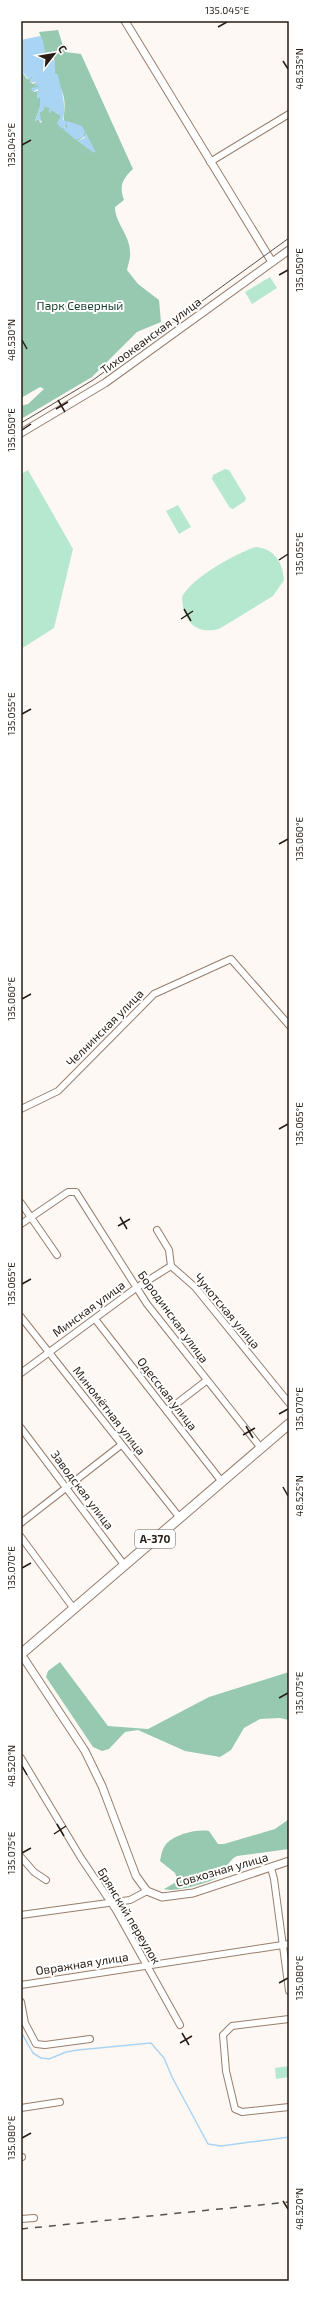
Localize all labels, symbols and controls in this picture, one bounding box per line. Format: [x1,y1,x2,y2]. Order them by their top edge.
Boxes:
text: 135.045°E [205,4,249,16]
north arrow [34,34,74,74]
text: С [56,42,71,55]
text: 48.535°N [293,48,305,90]
text: 135.045°E [5,123,17,167]
text: 135.050°E [293,248,305,292]
street label: Тихоокеанская улица [97,294,204,377]
park label: Парк Северный [37,298,123,312]
text: 48.530°N [5,319,17,361]
text: 135.050°E [5,408,17,452]
text: 135.055°E [293,532,305,576]
text: 135.055°E [5,692,17,736]
text: 135.060°E [293,817,305,861]
text: 135.060°E [5,977,17,1021]
street label: Челнинская улица [63,986,147,1070]
text: 135.065°E [293,1102,305,1146]
text: 135.065°E [5,1262,17,1306]
street label: Бородинская улица [135,1268,212,1366]
street label: Чукотская улица [191,1270,263,1352]
street label: Минская улица [49,1277,128,1340]
street label: Одесская улица [134,1354,201,1433]
street label: Миномётная улица [70,1363,149,1458]
text: 135.070°E [293,1387,305,1431]
street label: Заводская улица [48,1447,117,1532]
text: 48.525°N [293,1475,305,1517]
road number: А-370 [135,1530,175,1548]
text: 135.070°E [5,1546,17,1590]
text: 135.075°E [293,1671,305,1714]
text: 48.520°N [5,1745,17,1787]
text: 135.075°E [5,1831,17,1874]
street label: Совхозная улица [174,1849,270,1890]
street label: Брянский переулок [95,1865,164,1967]
street label: Овражная улица [34,1949,130,1978]
text: 135.080°E [293,1955,305,2000]
text: 135.080°E [5,2115,17,2160]
text: 48.520°N [293,2188,305,2230]

